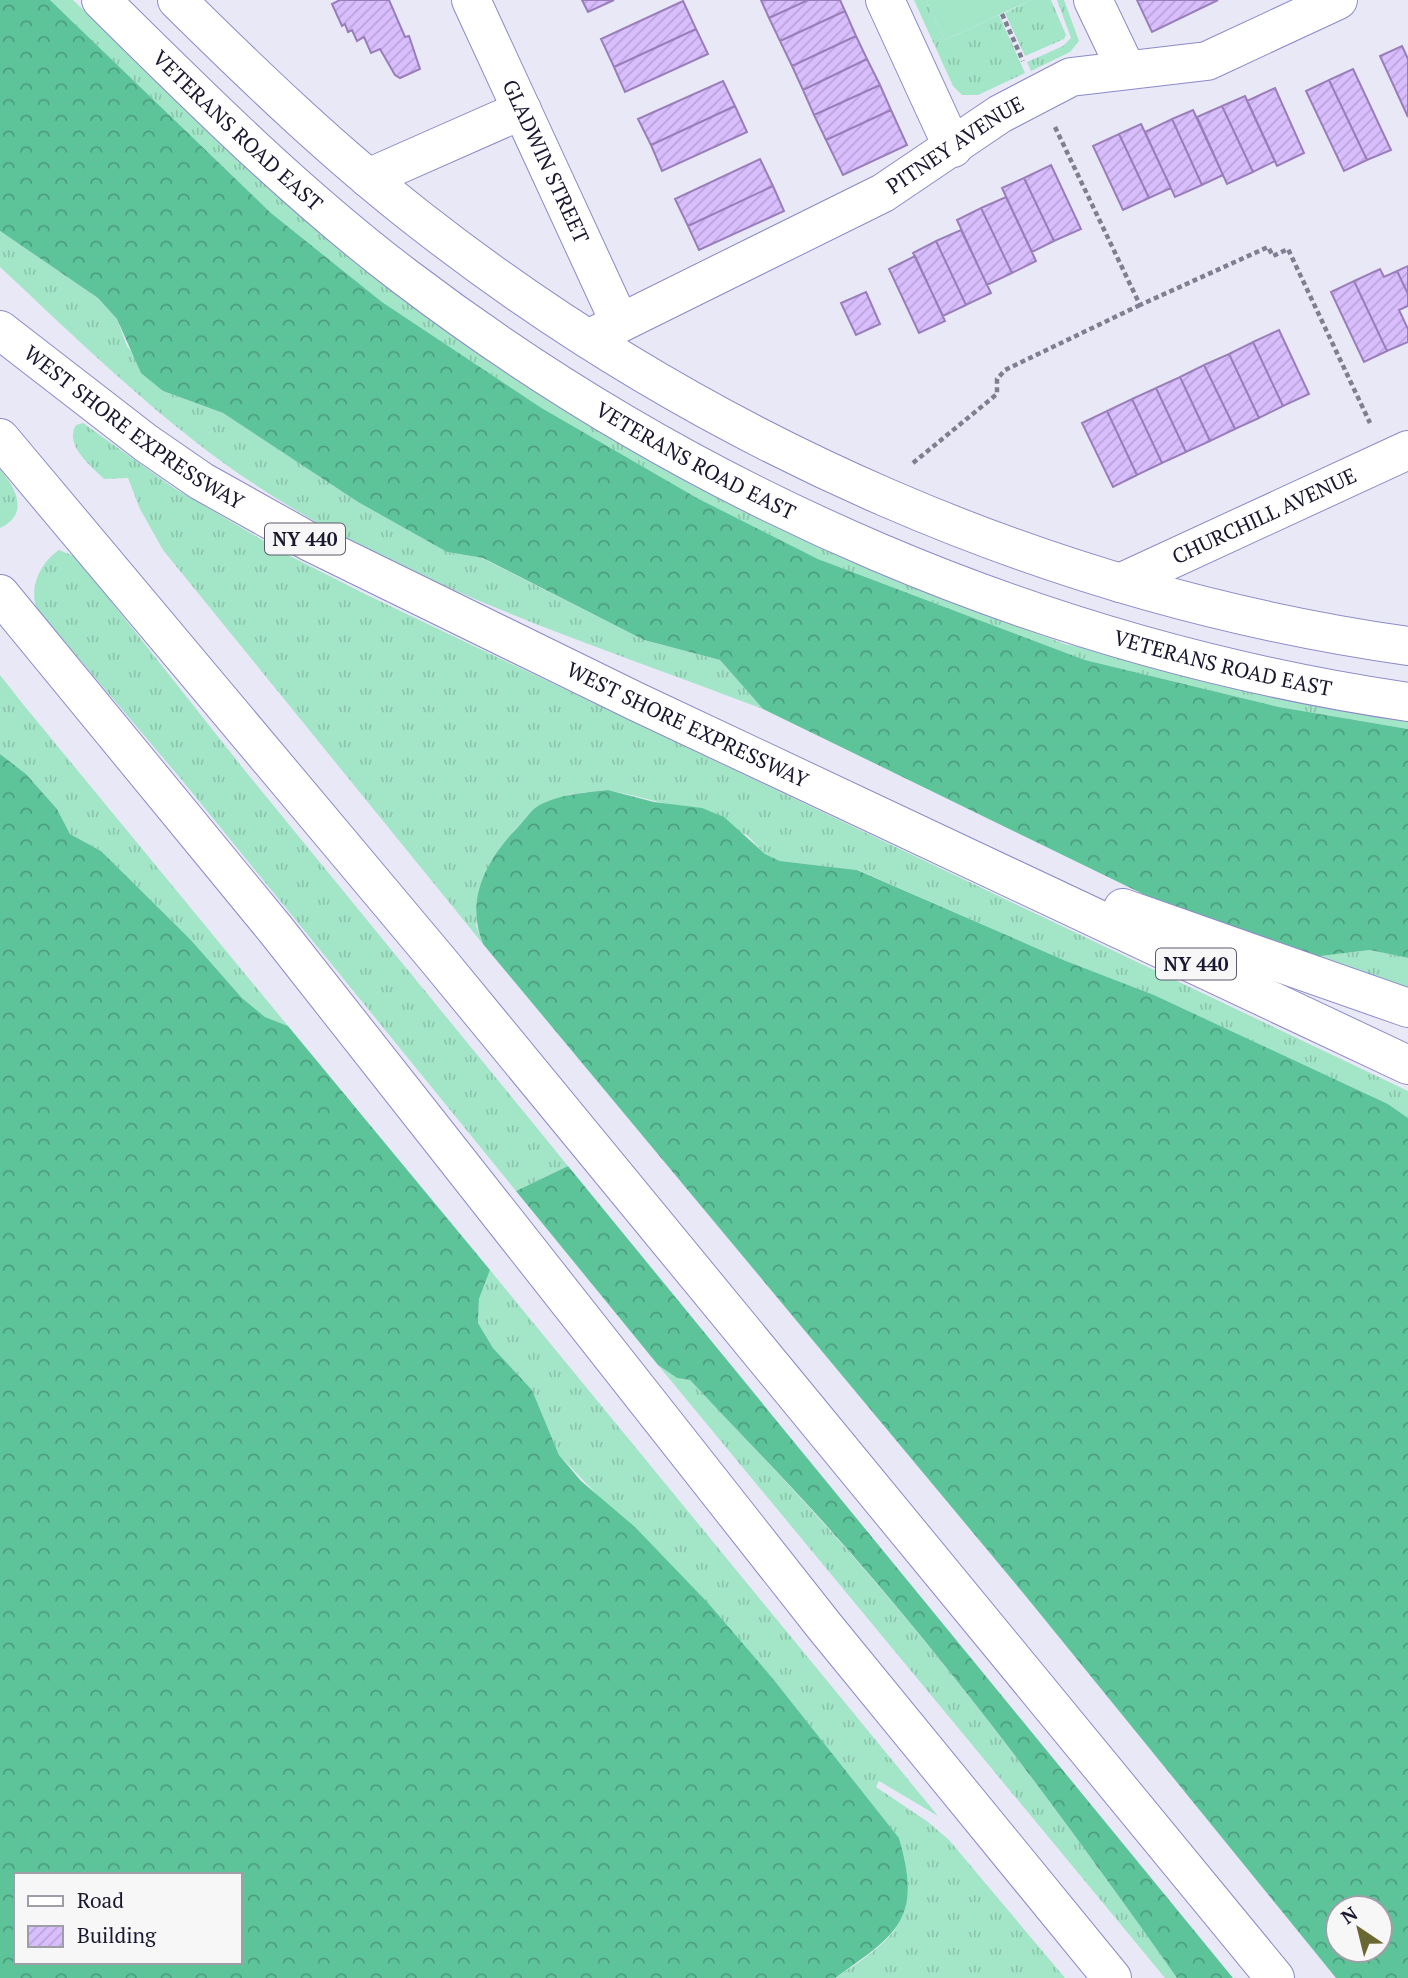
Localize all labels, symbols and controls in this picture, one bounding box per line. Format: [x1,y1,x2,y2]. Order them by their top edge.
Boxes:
street label: VETERANS ROAD EAST [147,44,329,217]
street label: GLADWIN STREET [497,75,596,248]
street label: PITNEY AVENUE [881,89,1028,200]
street label: WEST SHORE EXPRESSWAY [19,339,250,515]
street label: VETERANS ROAD EAST [591,395,800,526]
street label: CHURCHILL AVENUE [1167,461,1361,570]
road number: NY 440 [265,524,345,554]
street label: VETERANS ROAD EAST [1111,623,1334,702]
street label: WEST SHORE EXPRESSWAY [562,655,814,794]
road number: NY 440 [1156,948,1236,980]
legend [14,1873,242,1964]
text: Road [77,1886,124,1914]
north arrow [1324,1894,1394,1964]
text: N [1336,1900,1363,1929]
text: Building [77,1921,157,1949]

